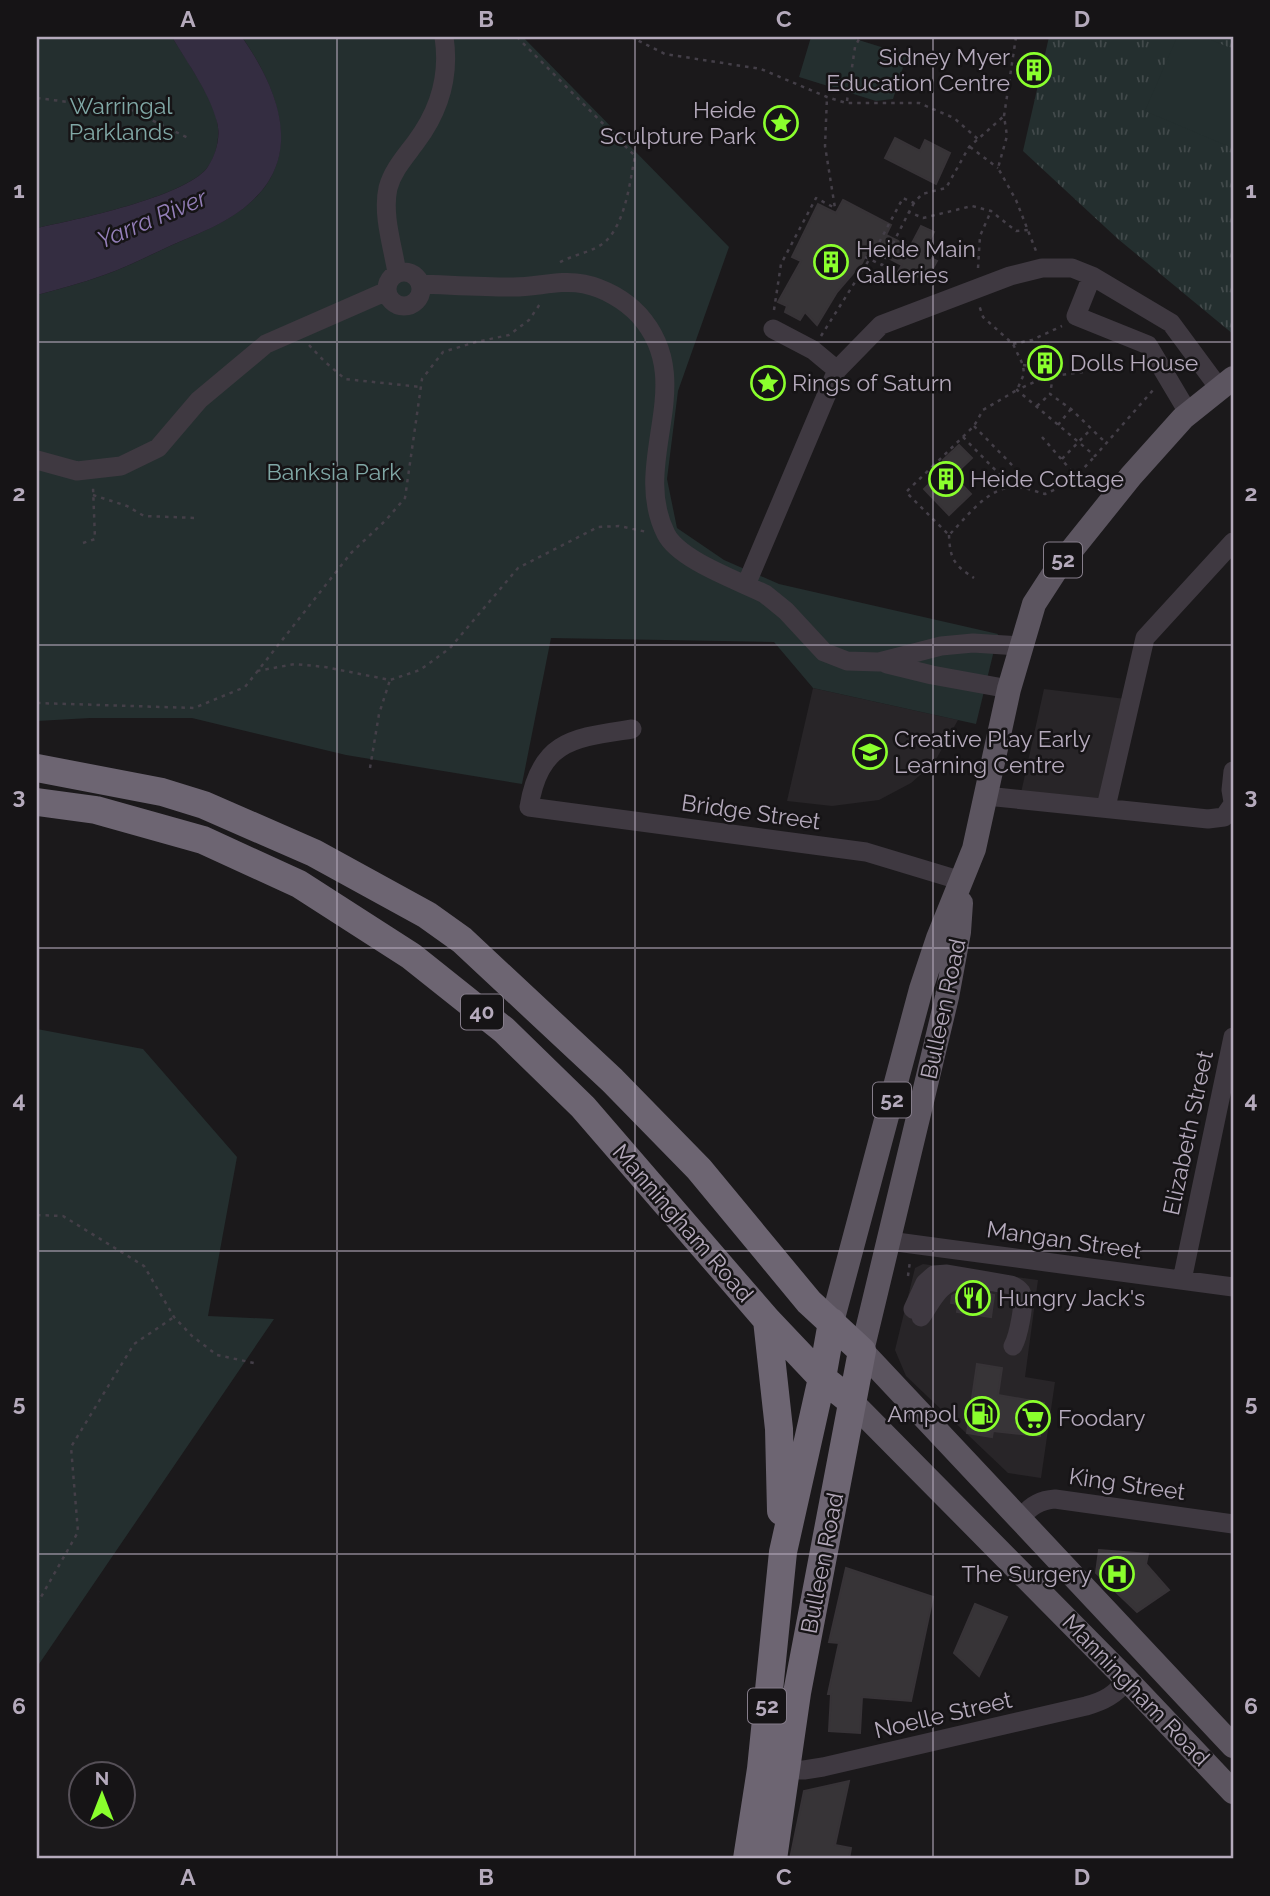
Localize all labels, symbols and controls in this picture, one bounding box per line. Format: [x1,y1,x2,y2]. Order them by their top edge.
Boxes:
text: A [180,5,196,32]
text: B [478,5,494,32]
text: C [776,5,792,32]
text: D [1074,5,1090,32]
place label: Sidney Myer Education Centre [826,43,1010,96]
building icon: Sidney Myer Education Centre [1015,51,1053,89]
park label: Warringal Parklands [69,92,173,145]
place label: Heide Sculpture Park [600,96,756,149]
place icon: Heide Sculpture Park [762,104,800,142]
text: 1 [13,176,25,203]
text: 1 [1245,176,1257,203]
water label: Yarra River [93,182,212,255]
place label: Heide Main Galleries [856,235,976,288]
building icon: Heide Main Galleries [812,243,850,281]
building icon: Dolls House [1026,344,1064,382]
place label: Dolls House [1070,349,1198,376]
place icon: Rings of Saturn [749,364,787,402]
place label: Rings of Saturn [792,369,952,396]
park label: Banksia Park [267,458,401,485]
building icon: Heide Cottage [927,460,965,498]
place label: Heide Cottage [970,465,1124,492]
text: 2 [13,479,25,506]
text: 2 [1245,479,1257,506]
road number: 52 [1044,542,1082,578]
place label: Creative Play Early Learning Centre [894,725,1091,778]
school or university icon: Creative Play Early Learning Centre [851,733,889,771]
text: 3 [13,782,25,809]
text: 3 [1245,782,1257,809]
street label: Bridge Street [680,788,823,835]
street label: Bulleen Road [914,936,971,1082]
road number: 40 [461,995,503,1030]
street label: Elizabeth Street [1157,1048,1218,1218]
road number: 52 [873,1082,911,1118]
text: 4 [12,1086,26,1113]
text: 4 [1244,1086,1258,1113]
street label: Manningham Road [608,1138,759,1307]
street label: Mangan Street [985,1215,1143,1264]
restaurant icon: Hungry Jack's [954,1279,992,1317]
place label: Hungry Jack's [998,1284,1145,1311]
text: 5 [13,1389,26,1416]
text: 5 [1245,1389,1258,1416]
fuel station icon: Ampol [963,1395,1001,1433]
supermarket icon: Foodary [1014,1399,1052,1437]
place label: Ampol [887,1400,959,1427]
place label: Foodary [1058,1404,1146,1431]
street label: King Street [1067,1462,1187,1505]
street label: Bulleen Road [795,1490,848,1636]
hospital icon: The Surgery [1098,1555,1136,1593]
place label: The Surgery [962,1560,1092,1587]
street label: Manningham Road [1057,1608,1216,1771]
street label: Noelle Street [871,1686,1015,1743]
road number: 52 [748,1688,786,1724]
text: 6 [12,1692,26,1719]
text: 6 [1244,1692,1258,1719]
north arrow [66,1759,136,1829]
text: N [95,1767,109,1789]
text: A [180,1863,196,1890]
text: B [478,1863,494,1890]
text: C [776,1863,792,1890]
text: D [1074,1863,1090,1890]

